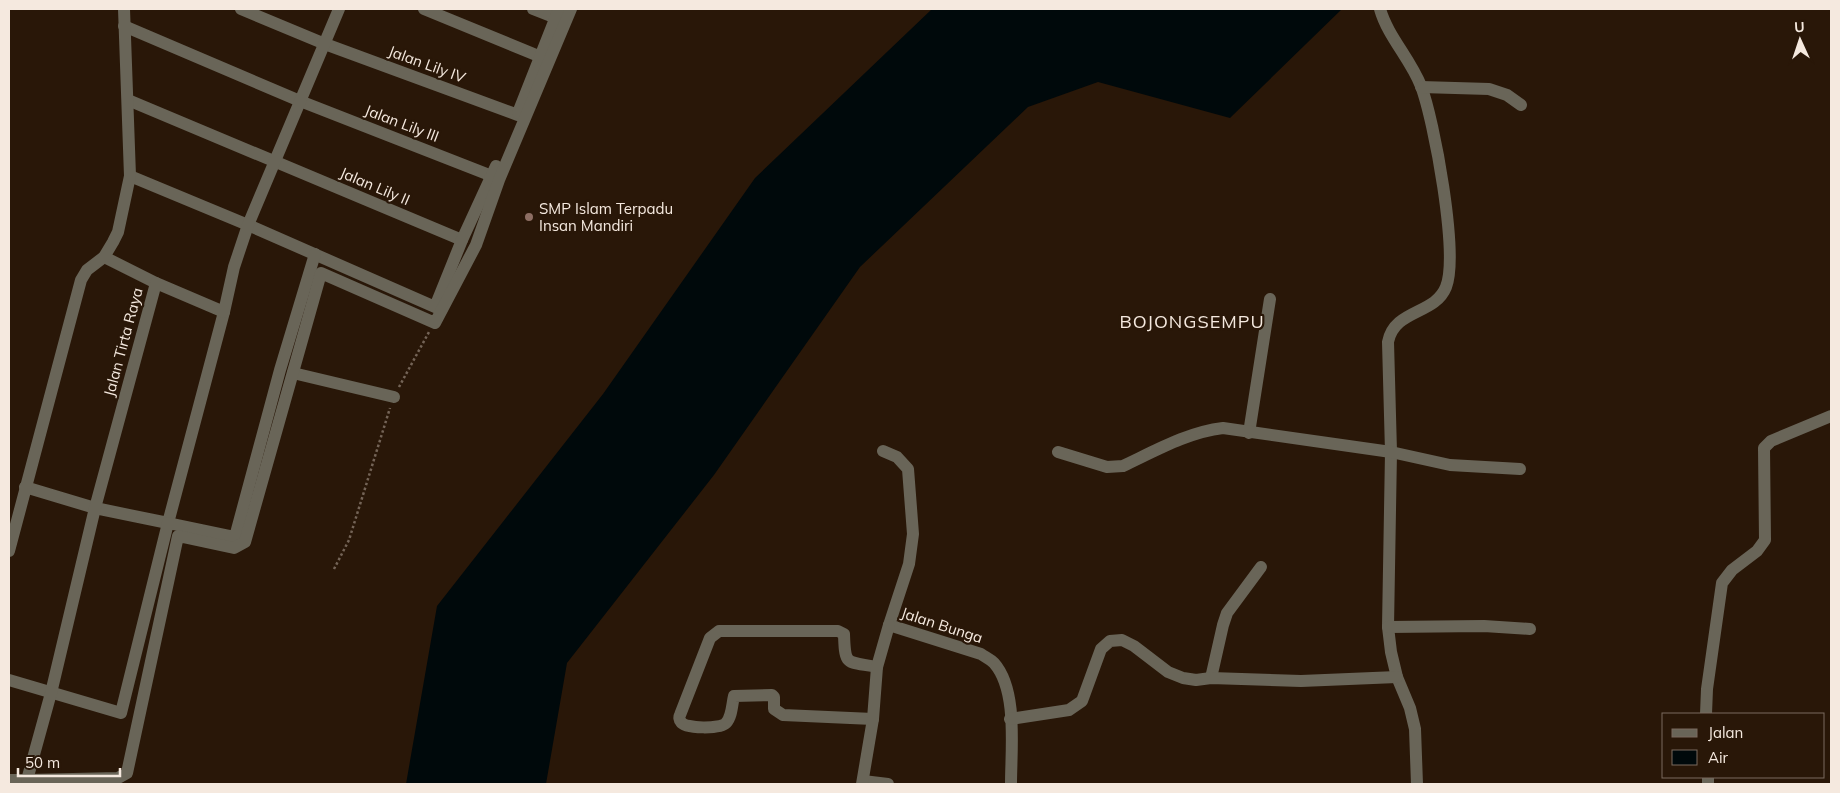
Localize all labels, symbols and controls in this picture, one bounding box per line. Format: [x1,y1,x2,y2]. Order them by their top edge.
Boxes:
north arrow [1775,15,1825,65]
text: U [1794,18,1805,36]
street label: Jalan Lily IV [386,41,469,87]
street label: Jalan Lily III [362,100,442,146]
street label: Jalan Lily II [337,163,413,209]
place label: SMP Islam Terpadu Insan Mandiri [539,199,673,235]
marker: SMP Islam Terpadu Insan Mandiri [523,211,535,223]
street label: Jalan Tirta Raya [99,285,147,399]
district label: BOJONGSEMPU [1119,310,1265,333]
street label: Jalan Bunga [899,603,985,647]
legend [1662,713,1825,778]
text: Jalan [1708,723,1743,742]
scale bar [18,746,120,778]
text: Air [1708,748,1729,767]
text: 50 m [25,753,60,772]

